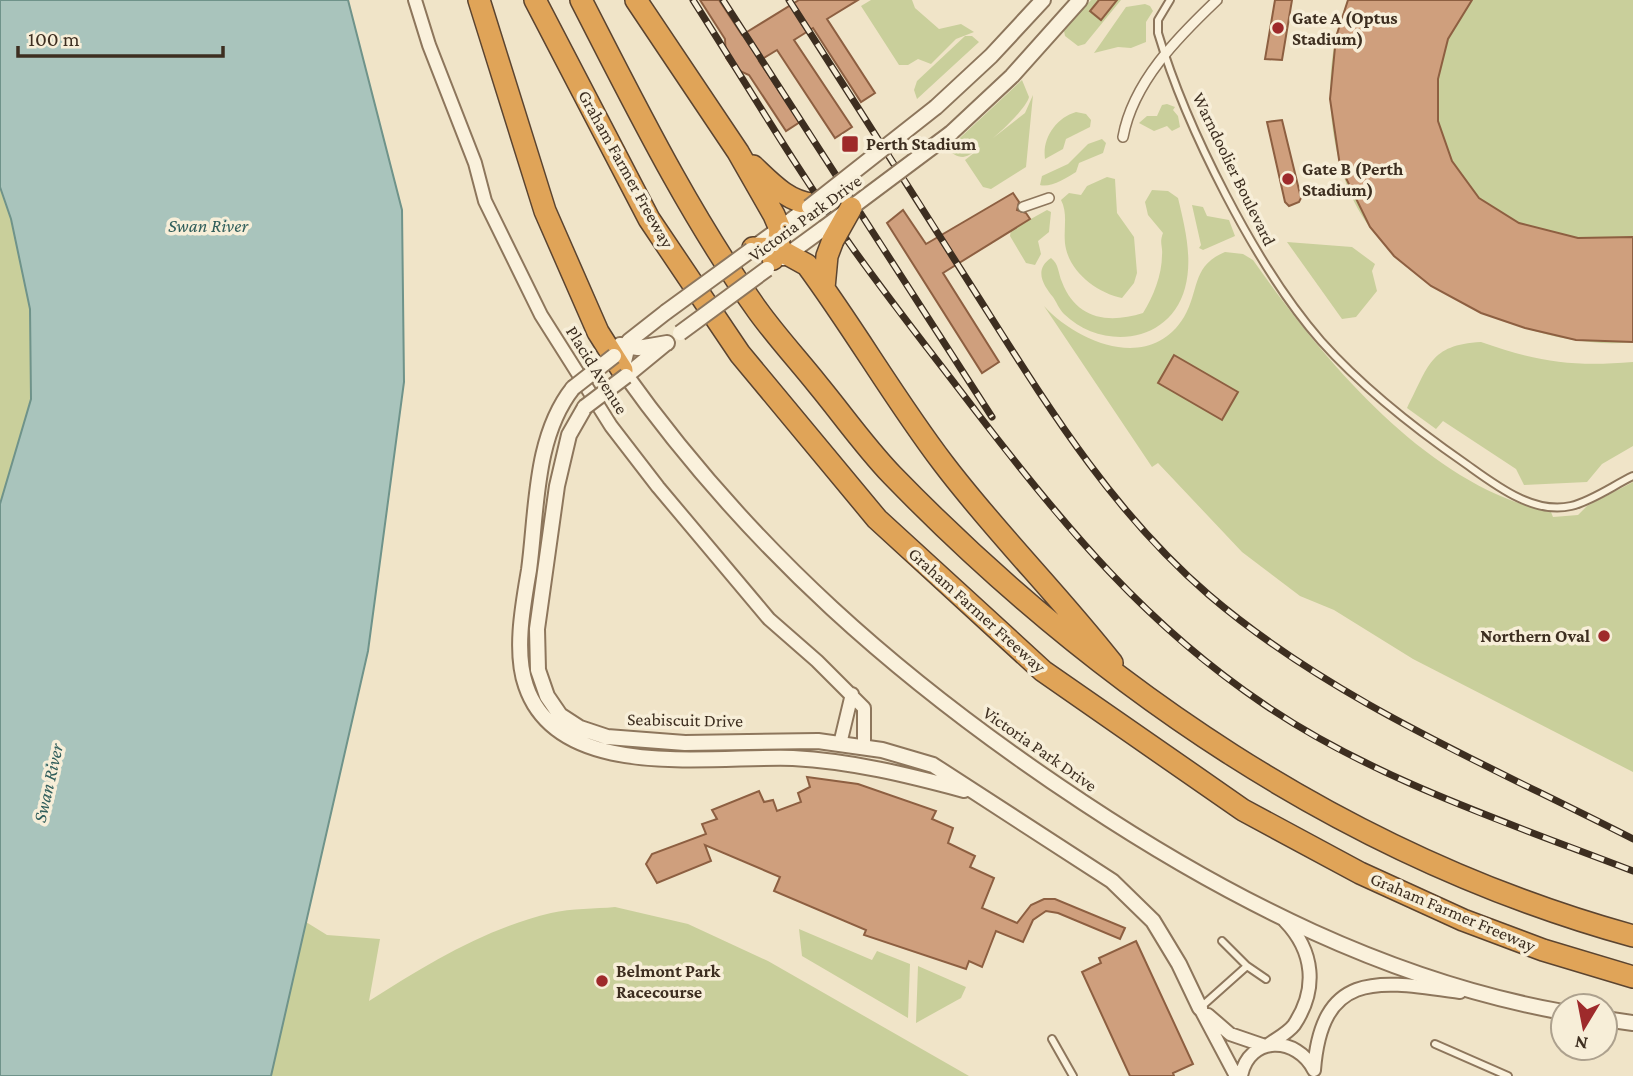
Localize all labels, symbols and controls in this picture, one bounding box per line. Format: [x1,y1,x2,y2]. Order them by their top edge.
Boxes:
place label: Gate A (Optus Stadium) [1292,8,1398,50]
scale bar [18,14,222,58]
marker: Gate A (Optus Stadium) [1270,20,1286,36]
text: 100 m [28,27,80,51]
street label: Graham Farmer Freeway [574,87,678,252]
street label: Warndoolier Boulevard [1188,89,1280,249]
marker: Perth Stadium [840,134,860,154]
place label: Perth Stadium [866,134,977,154]
place label: Gate B (Perth Stadium) [1302,159,1404,201]
street label: Victoria Park Drive [745,170,865,266]
marker: Gate B (Perth Stadium) [1280,171,1296,187]
water label: Swan River [168,215,249,236]
street label: Placid Avenue [562,322,632,418]
street label: Graham Farmer Freeway [904,543,1050,677]
place label: Northern Oval [1480,626,1590,646]
marker: Northern Oval [1596,628,1612,644]
street label: Victoria Park Drive [979,702,1101,796]
street label: Seabiscuit Drive [627,709,743,731]
water label: Swan River [29,740,68,824]
street label: Graham Farmer Freeway [1368,868,1539,956]
place label: Belmont Park Racecourse [616,961,721,1002]
marker: Belmont Park Racecourse [594,973,610,989]
north arrow [1549,992,1619,1062]
text: N [1573,1032,1589,1055]

